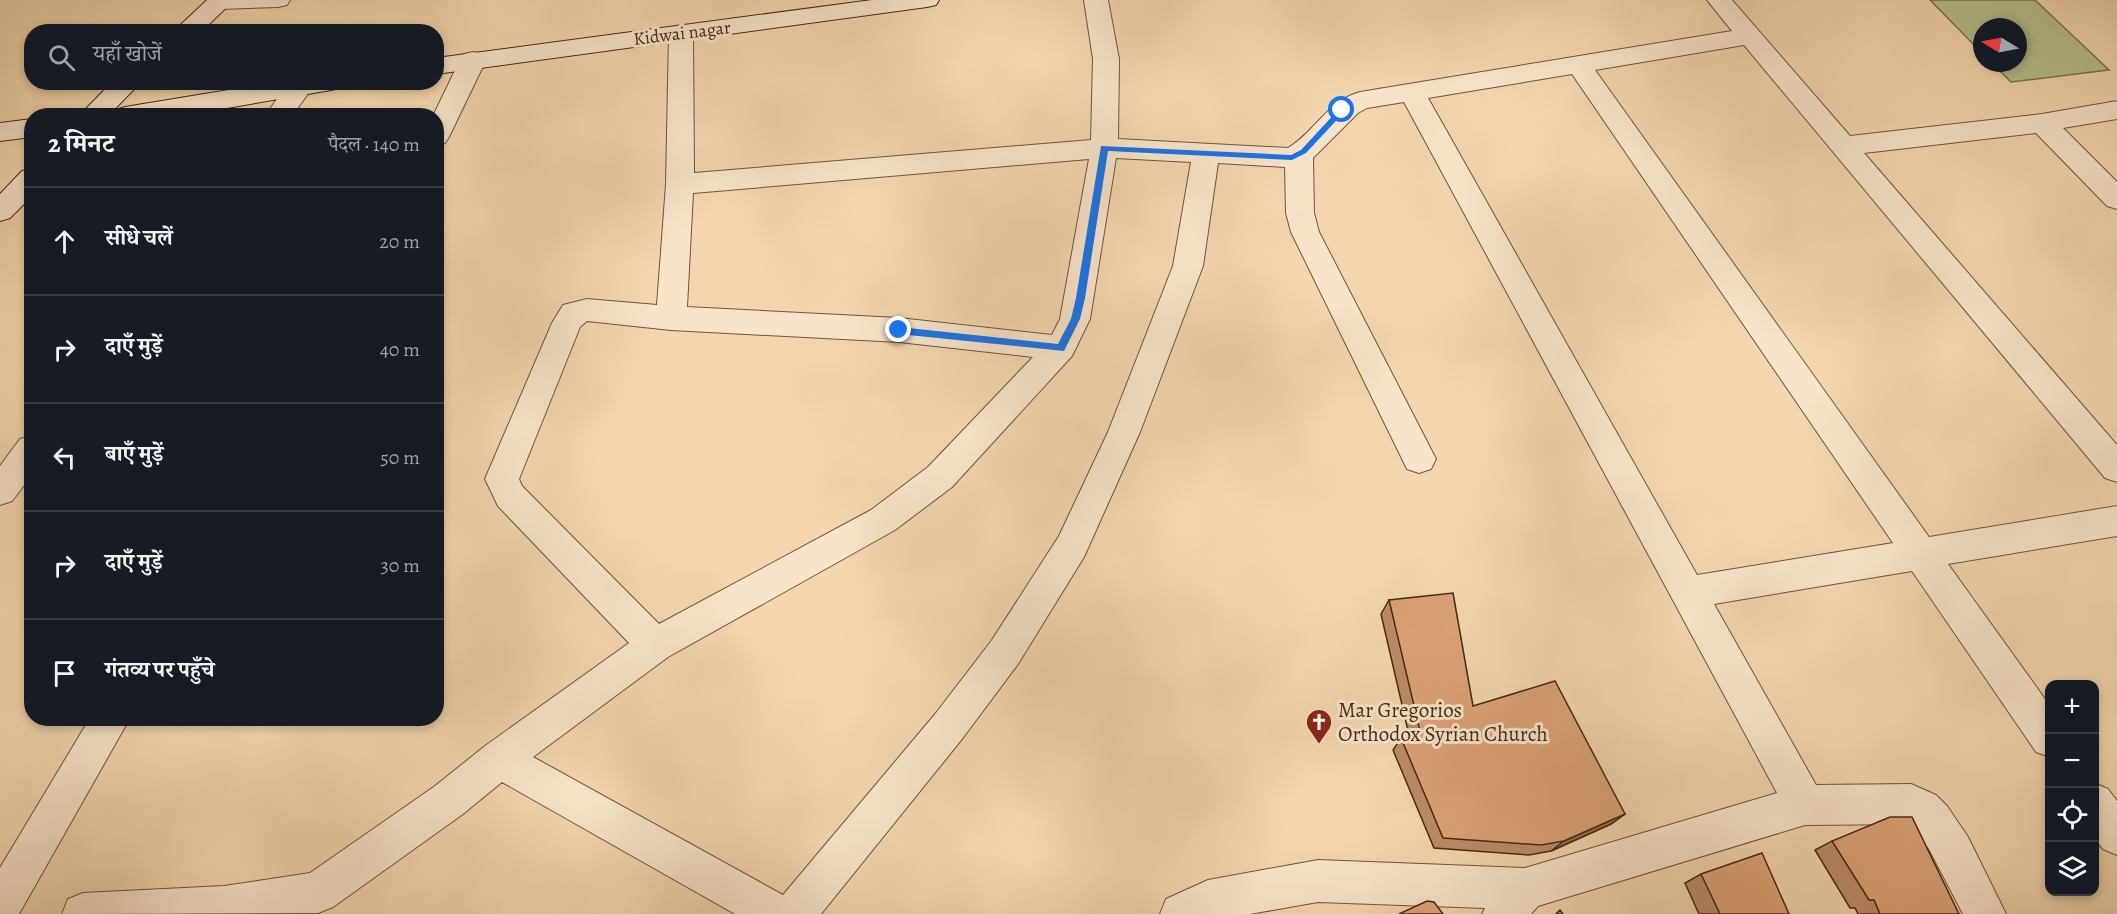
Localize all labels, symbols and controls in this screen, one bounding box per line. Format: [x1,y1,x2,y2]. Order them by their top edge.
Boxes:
street label: Kidwai nagar [632,15,732,51]
north arrow [1973,18,2027,72]
search box [24,24,444,90]
text: यहाँ खोजें [93,39,162,69]
icon: search [45,41,78,74]
route start [1328,96,1354,122]
text: 2 मिनट [48,126,114,161]
text: पैदल · 140 m [328,131,420,158]
text: सीधे चलें [105,223,173,253]
icon: ahead [48,225,81,258]
text: 20 m [379,228,420,255]
route end [885,316,911,342]
text: दाएँ मुड़ें [105,331,163,361]
icon: right [48,333,81,366]
text: 40 m [380,336,420,363]
text: बाएँ मुड़ें [105,439,163,469]
icon: left [48,441,81,474]
text: 50 m [380,444,420,471]
text: दाएँ मुड़ें [105,547,163,577]
icon: right [48,549,81,582]
text: 30 m [380,552,420,579]
text: गंतव्य पर पहुँचे [105,655,214,685]
icon: arrive [48,657,81,690]
map controls [2045,680,2099,896]
button: + [2045,680,2099,734]
place label: Mar Gregorios Orthodox Syrian Church [1338,696,1548,748]
church icon: Mar Gregorios Orthodox Syrian Church [1304,707,1334,745]
button: − [2045,734,2099,788]
button: locate [2045,788,2099,842]
button: layers [2045,842,2099,896]

